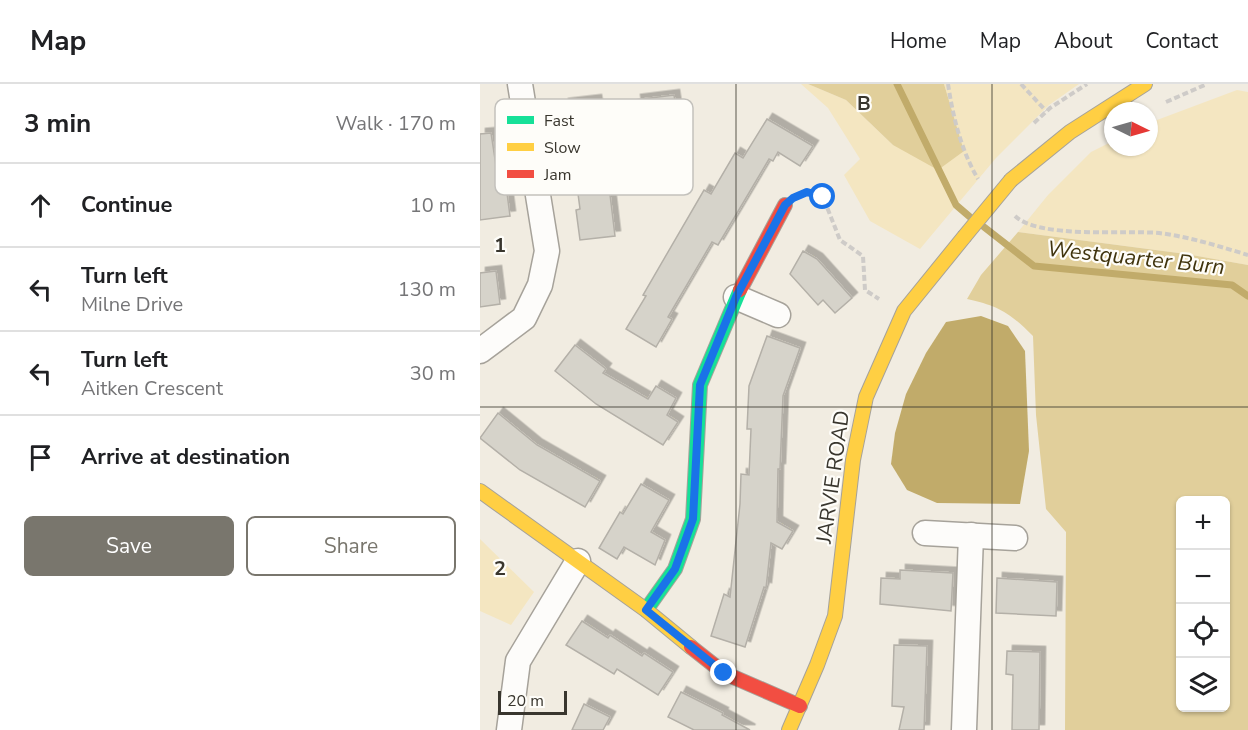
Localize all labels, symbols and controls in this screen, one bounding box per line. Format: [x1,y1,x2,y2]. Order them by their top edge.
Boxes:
text: Map [30,22,86,60]
text: Home [890,27,947,55]
text: Map [980,27,1021,55]
text: About [1054,27,1112,55]
text: Contact [1145,27,1218,55]
text: B [857,90,871,117]
legend [495,99,693,195]
north arrow [1104,102,1158,156]
text: 3 min [24,106,91,141]
text: Walk · 170 m [336,110,456,137]
text: Fast [544,110,575,132]
text: Slow [544,137,581,159]
text: Jam [543,164,571,186]
route start [809,183,835,209]
icon: ahead [24,189,57,222]
text: Continue [81,190,172,220]
text: 10 m [410,192,456,219]
text: 1 [494,232,506,259]
water label: Westquarter Burn [1046,234,1226,282]
text: Turn left [81,261,168,291]
icon: left [24,273,57,306]
text: 130 m [398,276,456,303]
text: Milne Drive [81,291,183,318]
text: Turn left [81,345,168,375]
icon: left [24,357,57,390]
text: 30 m [410,360,456,387]
text: Aitken Crescent [81,375,223,402]
street label: JARVIE ROAD [810,409,856,546]
icon: arrive [24,441,57,474]
text: Arrive at destination [81,442,290,472]
map controls [1176,496,1230,712]
button: + [1176,496,1230,550]
button: Save [24,516,234,576]
button: Share [246,516,456,576]
button: − [1176,550,1230,604]
text: 2 [494,555,506,582]
button: locate [1176,604,1230,658]
button: layers [1176,658,1230,712]
route end [710,659,736,685]
scale bar [498,688,567,716]
text: 20 m [507,690,544,712]

